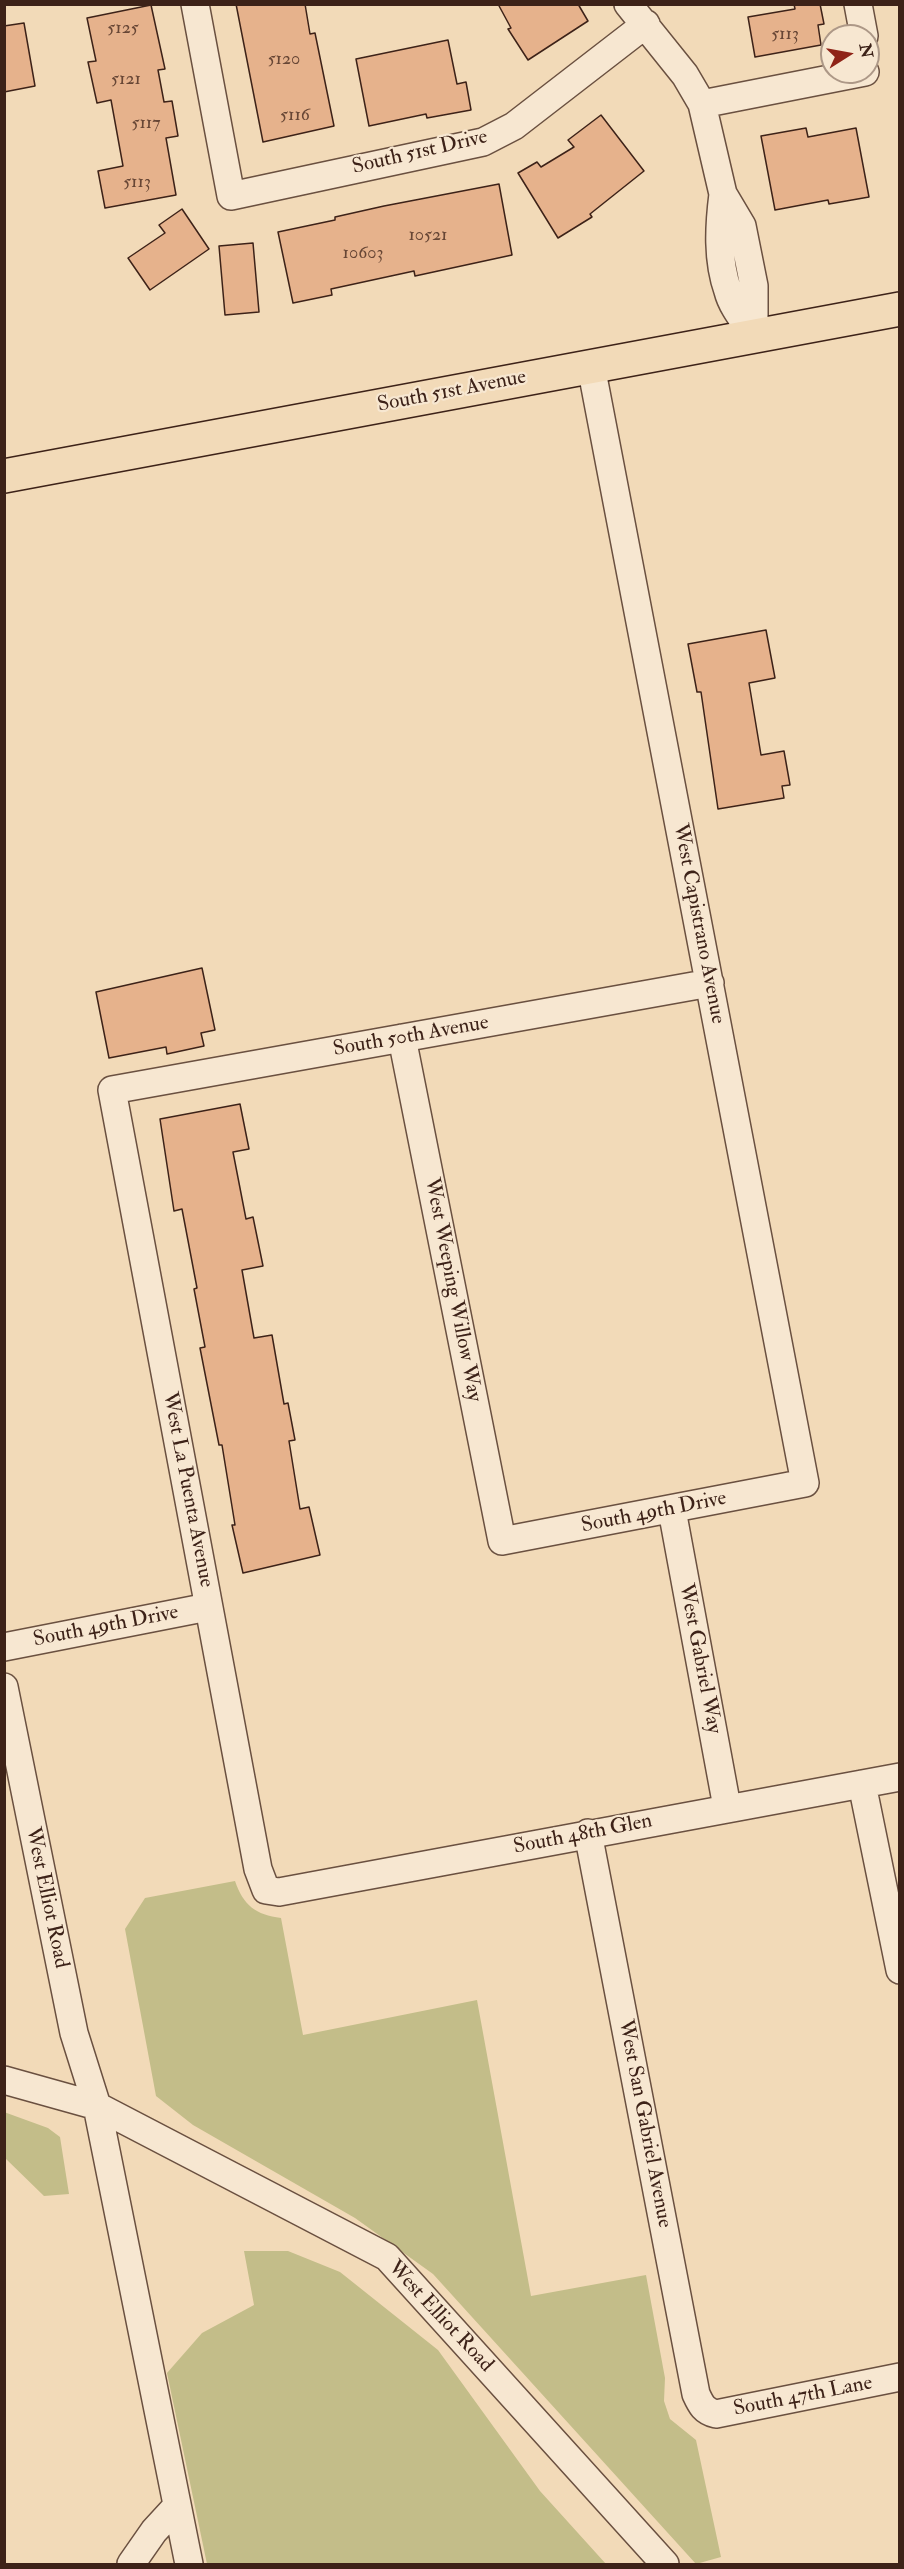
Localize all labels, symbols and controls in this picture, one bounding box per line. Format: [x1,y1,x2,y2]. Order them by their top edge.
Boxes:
house number: 5125 [107,18,139,40]
house number: 5113 [771,24,799,46]
north arrow [820,24,880,84]
text: N [855,42,877,60]
house number: 5120 [268,49,300,71]
house number: 5121 [111,69,141,91]
house number: 5116 [280,105,310,127]
house number: 5117 [131,113,161,135]
street label: South 51st Drive [350,125,490,181]
house number: 5113 [123,172,151,194]
house number: 10521 [409,225,447,247]
house number: 10603 [343,243,383,265]
street label: South 51st Avenue [376,365,528,419]
street label: West Capistrano Avenue [666,822,730,1026]
street label: South 50th Avenue [331,1011,491,1063]
street label: West Weeping Willow Way [418,1176,486,1404]
street label: West La Puenta Avenue [156,1390,218,1590]
street label: South 49th Drive [579,1487,729,1539]
street label: West Gabriel Way [672,1582,726,1736]
street label: South 49th Drive [31,1601,181,1653]
street label: South 48th Glen [511,1809,655,1861]
street label: West Elliot Road [19,1825,73,1971]
street label: West San Gabriel Avenue [611,2018,677,2230]
street label: West Elliot Road [382,2256,498,2378]
street label: South 47th Lane [731,2371,875,2423]

